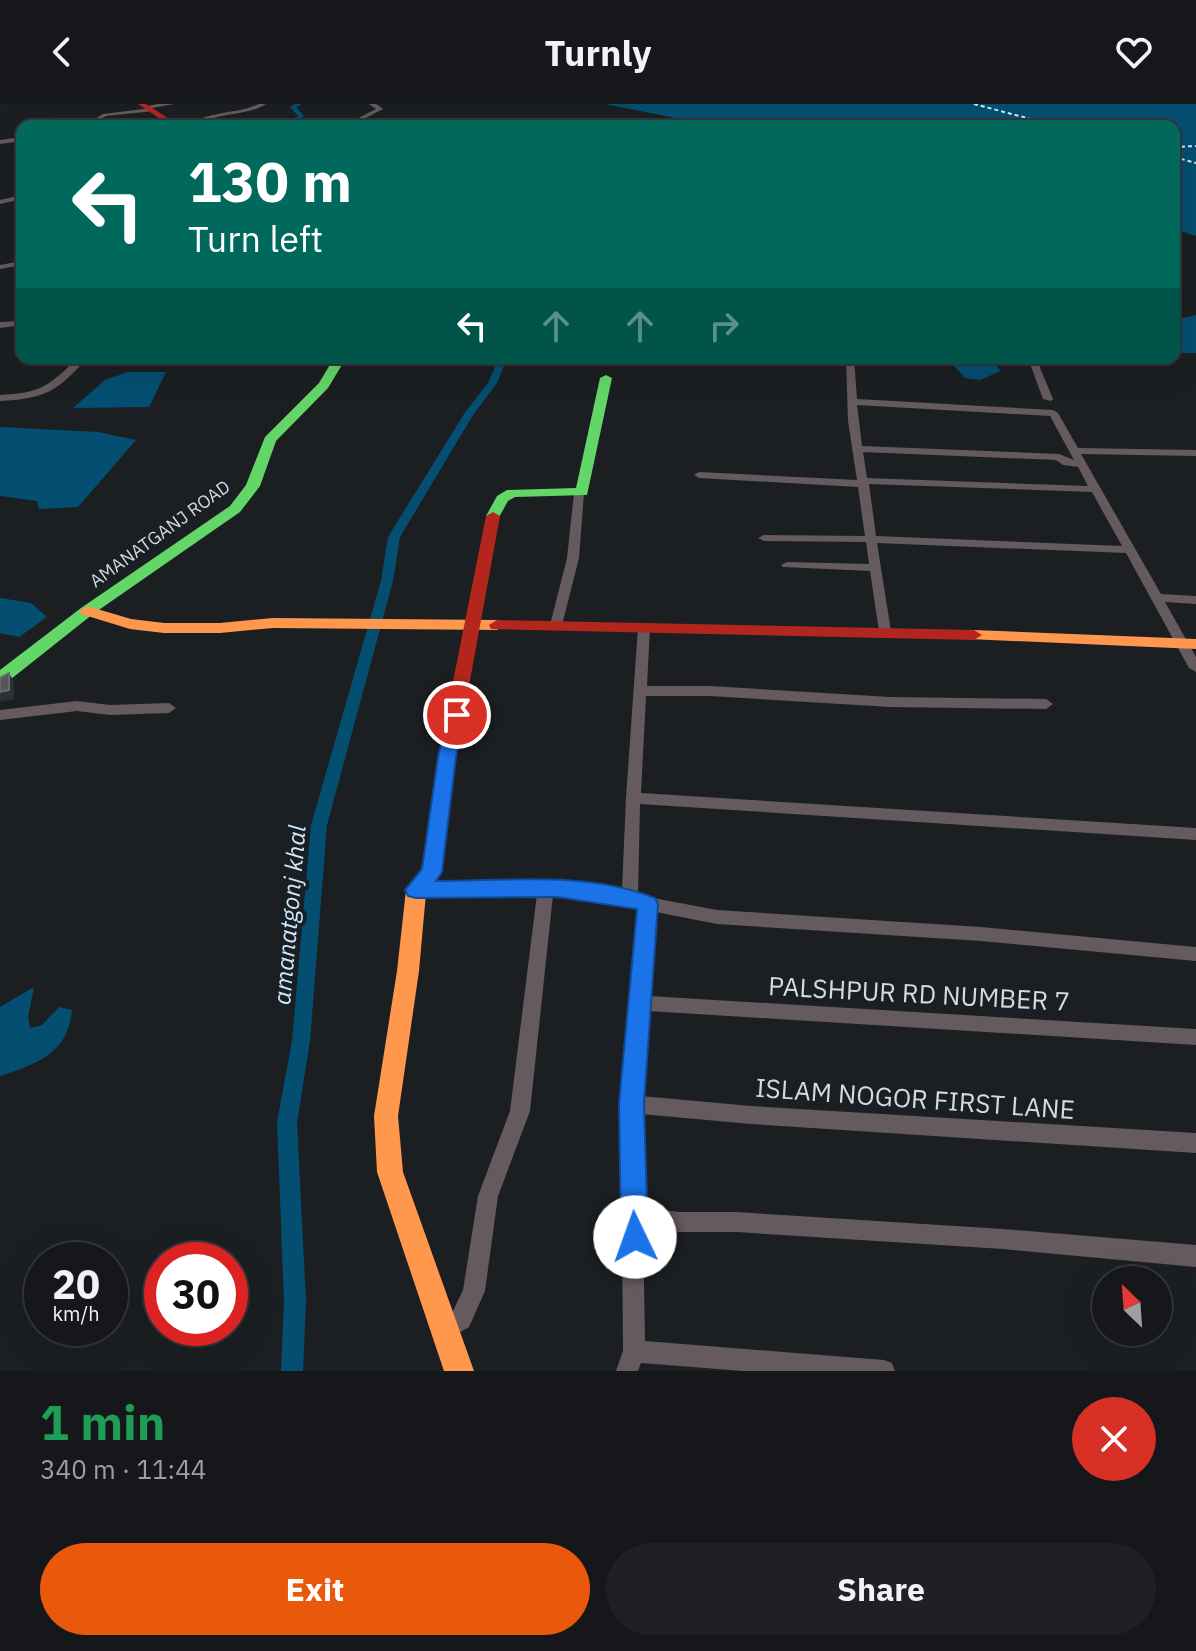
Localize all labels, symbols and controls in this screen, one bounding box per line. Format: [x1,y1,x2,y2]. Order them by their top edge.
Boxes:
text: Turnly [545,29,651,76]
icon: back [40,30,84,74]
icon: heart [1112,30,1156,74]
text: 130 m [188,145,352,217]
icon: left [56,152,160,256]
text: Turn left [188,215,323,262]
icon: left [450,304,494,348]
icon: ahead [534,304,578,348]
icon: ahead [618,304,662,348]
icon: right [702,304,746,348]
street label: AMANATGANJ ROAD [85,475,235,592]
pin [423,681,491,749]
icon: arrive [435,693,479,737]
water label: amanatgonj khal [265,823,313,1006]
street label: PALSHPUR RD NUMBER 7 [767,968,1071,1018]
street label: ISLAM NOGOR FIRST LANE [754,1070,1076,1126]
position arrow [593,1195,677,1279]
speed limit sign: 30 [144,1242,248,1346]
text: 20 [52,1258,100,1310]
north arrow [1092,1266,1172,1346]
map controls [1092,1266,1172,1346]
text: km/h [52,1300,100,1327]
text: 1 min [40,1391,165,1453]
button: close [1072,1397,1156,1481]
text: 340 m · 11:44 [40,1452,206,1486]
button: Exit [40,1543,590,1635]
button: Share [606,1543,1156,1635]

